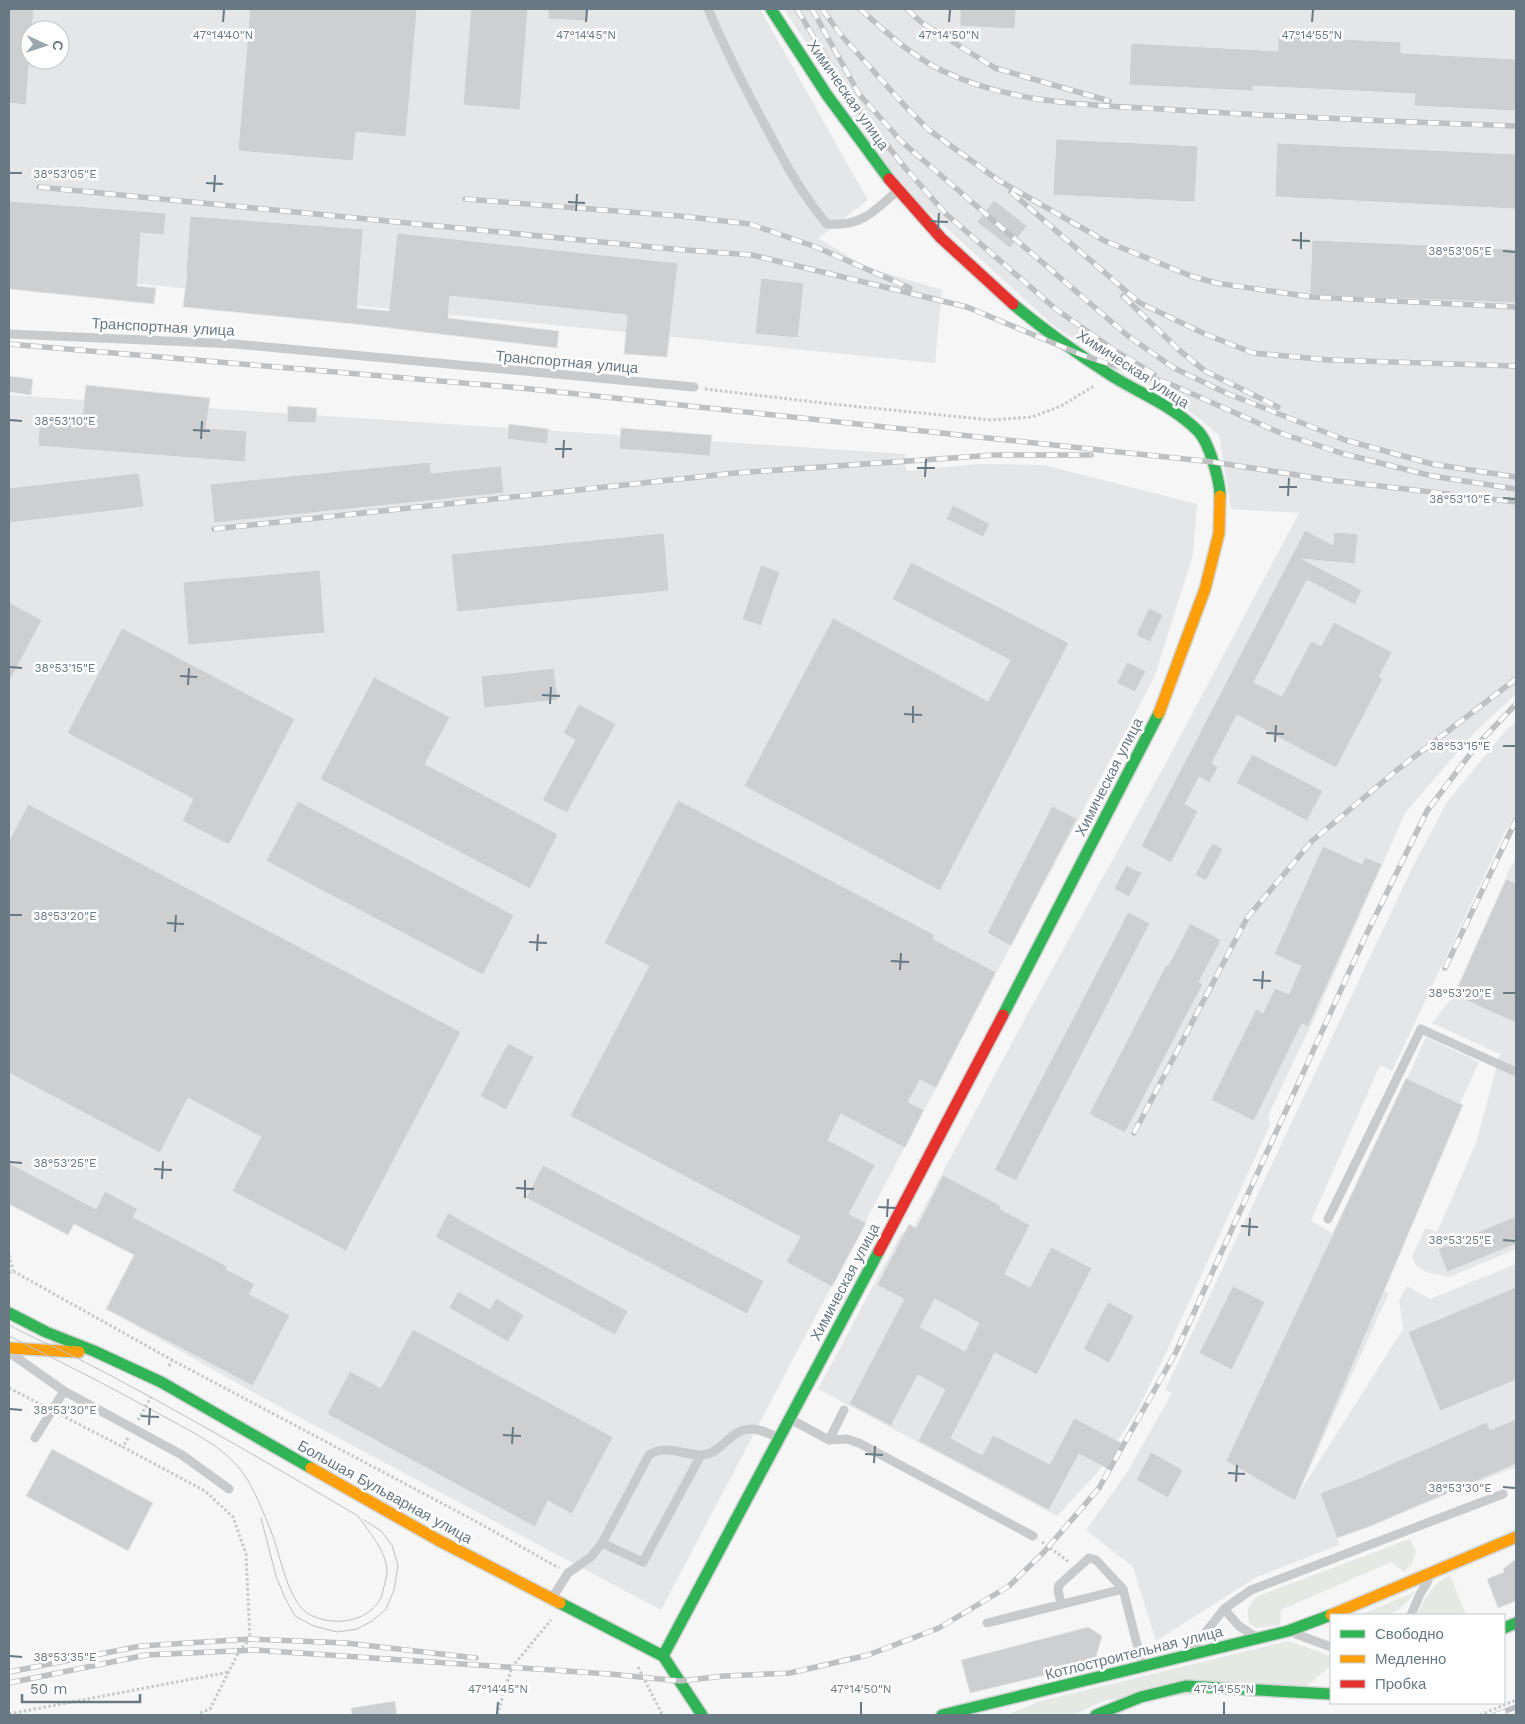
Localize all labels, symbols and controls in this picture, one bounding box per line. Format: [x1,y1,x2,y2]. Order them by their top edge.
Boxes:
north arrow [20,20,70,70]
text: 47°14'40"N [193,28,253,42]
text: 47°14'45"N [556,28,616,42]
text: 47°14'50"N [918,28,980,42]
text: 47°14'55"N [1282,28,1342,42]
street label: Химическая улица [803,36,893,154]
text: С [50,40,66,51]
text: 38°53'05"E [33,167,97,181]
text: 38°53'05"E [1428,244,1492,258]
street label: Транспортная улица [91,314,236,340]
street label: Химическая улица [1073,326,1193,412]
street label: Транспортная улица [495,347,640,377]
text: 38°53'10"E [34,414,96,428]
text: 38°53'10"E [1429,492,1491,506]
text: 38°53'15"E [35,661,96,675]
street label: Химическая улица [1071,714,1147,839]
text: 38°53'15"E [1430,739,1491,753]
text: 38°53'20"E [33,909,97,923]
text: 38°53'20"E [1428,986,1492,1000]
text: 38°53'25"E [33,1156,97,1170]
street label: Химическая улица [806,1220,884,1344]
text: 38°53'25"E [1428,1233,1492,1247]
text: 38°53'30"E [33,1403,97,1417]
street label: Большая Бульварная улица [295,1436,476,1548]
text: 38°53'30"E [1428,1481,1492,1495]
legend [1330,1614,1505,1704]
street label: Котлостроительная улица [1043,1622,1225,1684]
text: Свободно [1375,1625,1444,1643]
text: 38°53'35"E [33,1650,97,1664]
text: Медленно [1375,1650,1446,1668]
scale bar [22,1672,140,1704]
text: Пробка [1375,1675,1427,1693]
text: 50 m [30,1680,67,1698]
text: 47°14'45"N [468,1682,528,1696]
text: 47°14'50"N [830,1682,892,1696]
text: 47°14'55"N [1194,1682,1254,1696]

